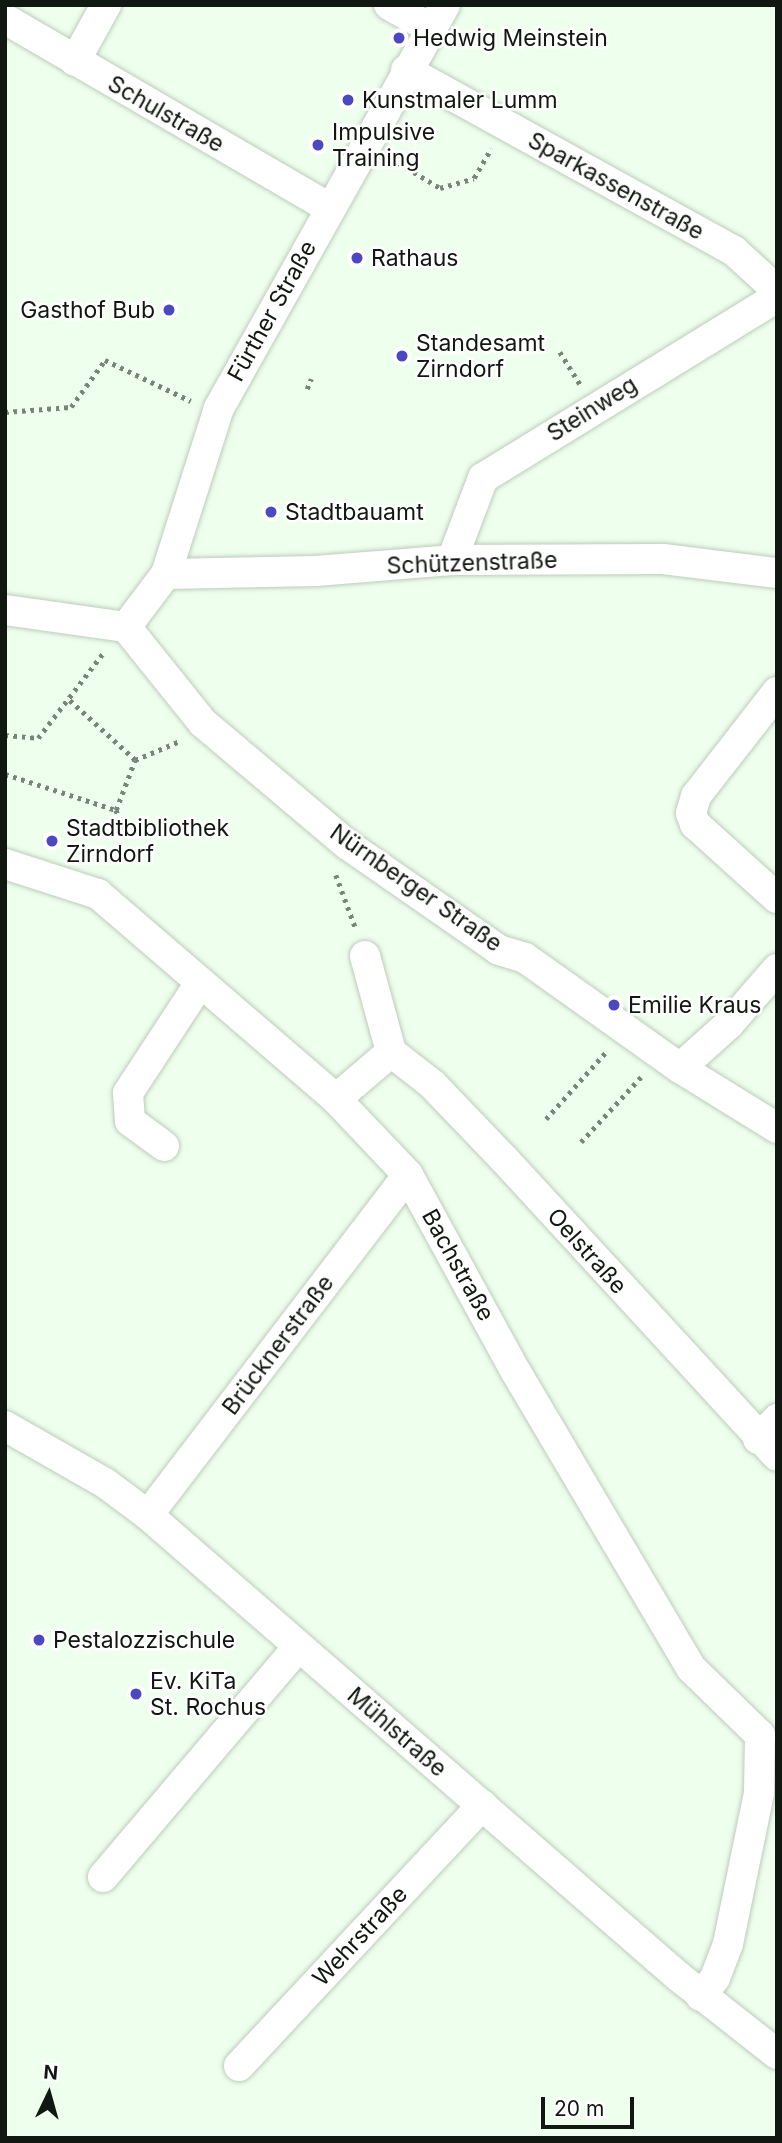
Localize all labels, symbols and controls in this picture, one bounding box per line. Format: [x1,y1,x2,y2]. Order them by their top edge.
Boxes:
place label: Hedwig Meinstein [413,24,608,52]
marker: Hedwig Meinstein [391,30,407,46]
street label: Schulstraße [103,70,229,158]
place label: Kunstmaler Lumm [362,86,558,114]
marker: Kunstmaler Lumm [340,92,356,108]
place label: Impulsive Training [332,118,435,172]
street label: Sparkassenstraße [523,126,709,246]
marker: Impulsive Training [310,137,326,153]
street label: Fürther Straße [222,236,322,386]
place label: Rathaus [371,244,458,272]
marker: Rathaus [349,250,365,266]
place label: Gasthof Bub [20,296,155,324]
marker: Gasthof Bub [161,302,177,318]
place label: Standesamt Zirndorf [416,329,545,383]
marker: Standesamt Zirndorf [394,348,410,364]
street label: Steinweg [542,371,642,447]
place label: Stadtbauamt [285,498,424,526]
marker: Stadtbauamt [263,504,279,520]
street label: Schützenstraße [386,546,558,580]
place label: Stadtbibliothek Zirndorf [66,814,229,868]
street label: Nürnberger Straße [325,818,507,958]
marker: Stadtbibliothek Zirndorf [44,833,60,849]
place label: Emilie Kraus [628,991,761,1019]
marker: Emilie Kraus [606,997,622,1013]
street label: Oelstraße [541,1203,633,1299]
street label: Bachstraße [416,1204,500,1326]
street label: Brücknerstraße [217,1270,339,1420]
place label: Pestalozzischule [53,1626,235,1654]
marker: Pestalozzischule [31,1632,47,1648]
place label: Ev. KiTa St. Rochus [150,1667,266,1721]
street label: Mühlstraße [342,1681,452,1783]
marker: Ev. KiTa St. Rochus [128,1686,144,1702]
street label: Wehrstraße [307,1881,413,1991]
north arrow [14,2059,84,2129]
text: N [43,2060,59,2085]
scale bar [544,2084,637,2128]
text: 20 m [554,2096,604,2121]

